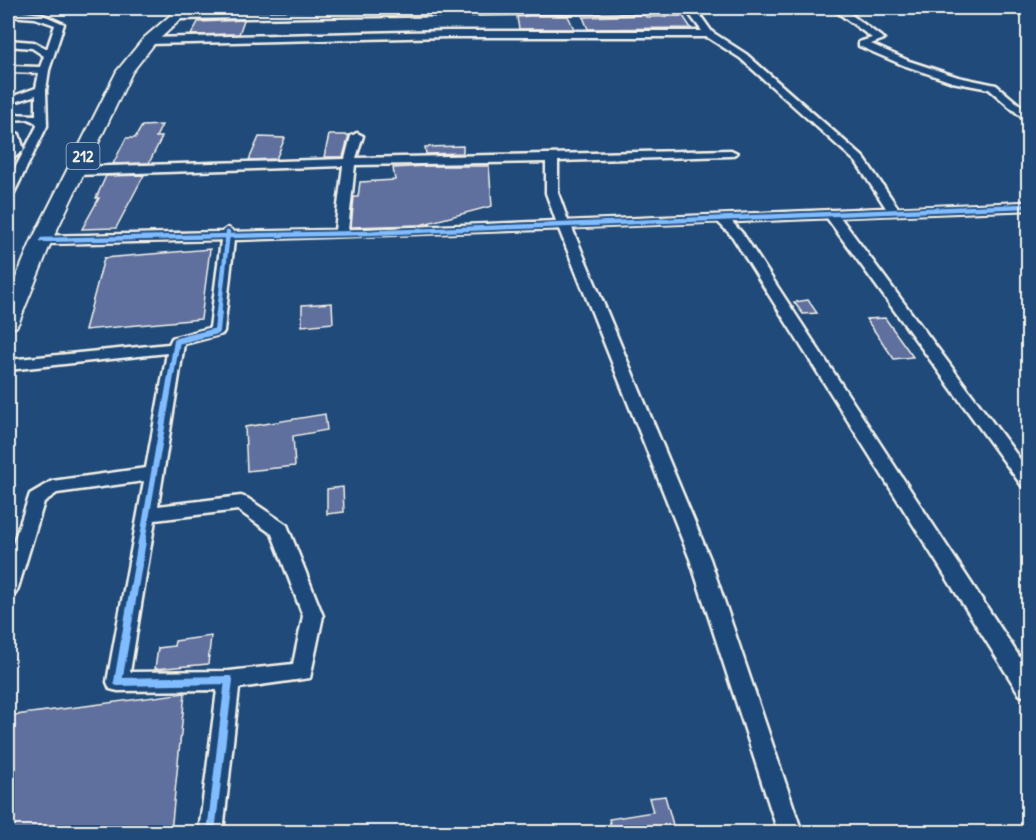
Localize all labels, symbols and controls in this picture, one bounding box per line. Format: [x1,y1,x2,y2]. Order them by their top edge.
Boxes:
road number: 212 [66,143,100,169]

